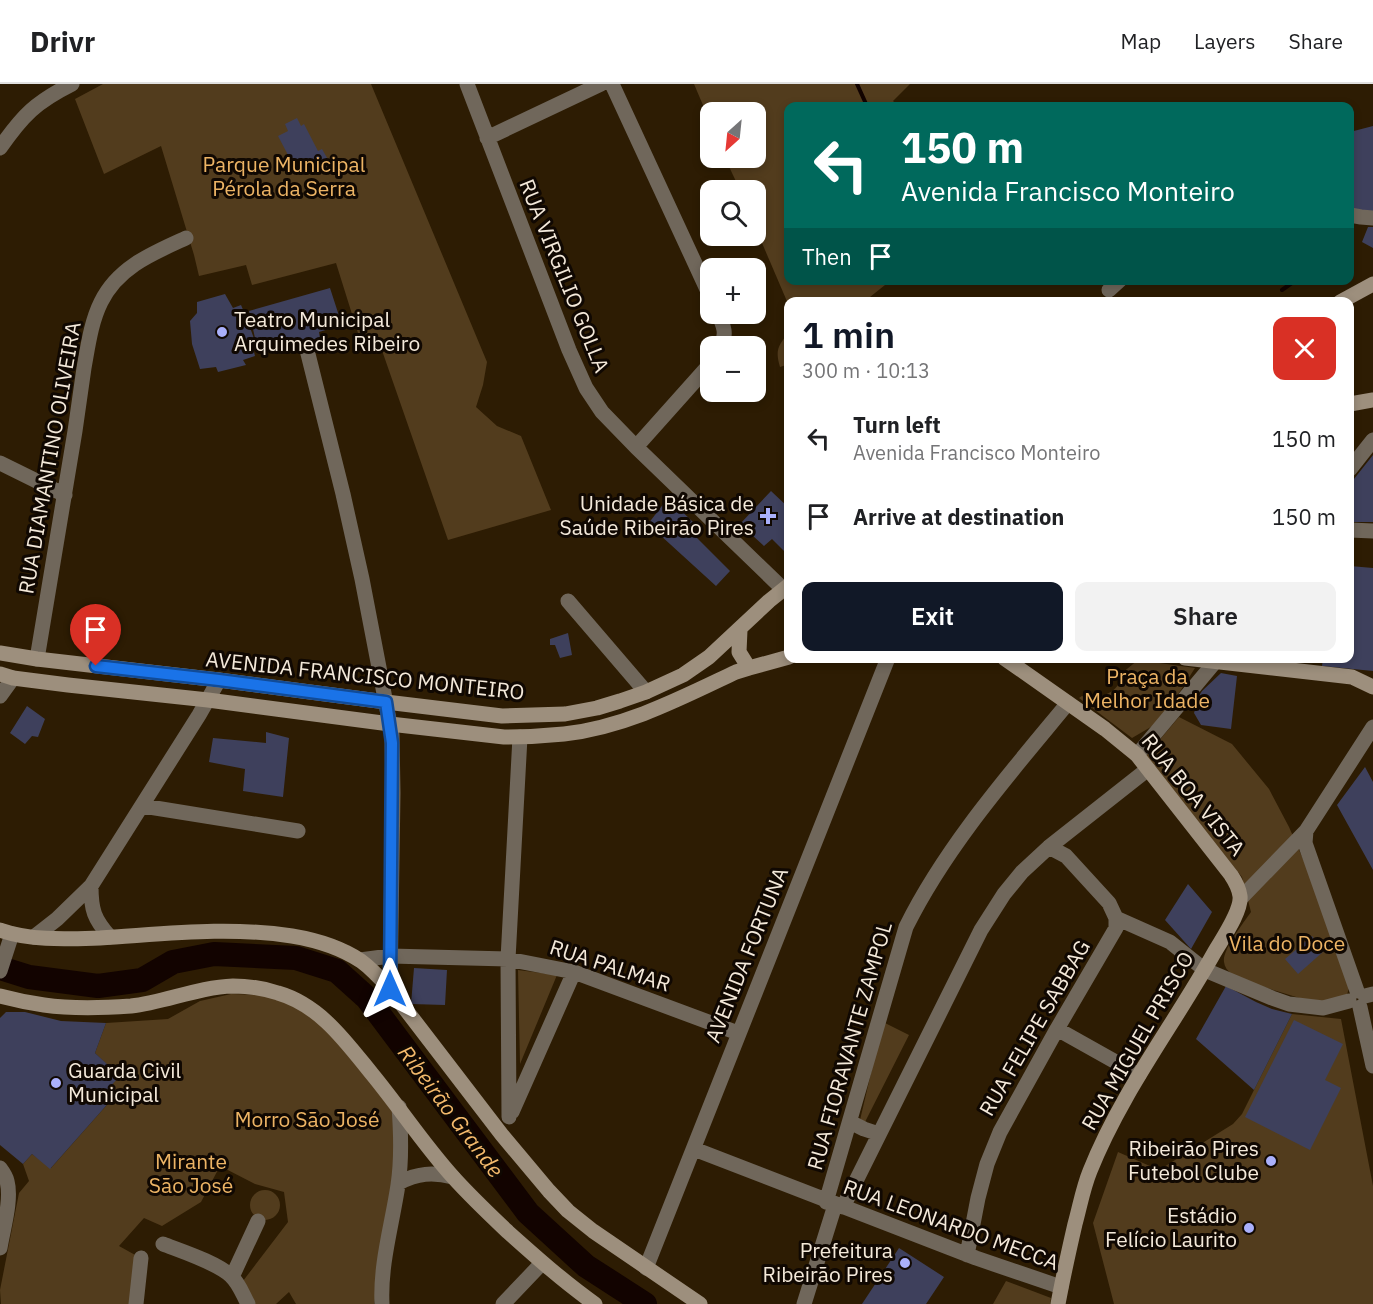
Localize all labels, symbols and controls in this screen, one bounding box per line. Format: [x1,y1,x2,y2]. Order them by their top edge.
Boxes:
text: Drivr [30,23,95,60]
text: Map [1121,27,1161,55]
text: Layers [1194,27,1256,55]
text: Share [1289,27,1343,55]
north arrow [700,102,766,168]
map controls [700,102,766,402]
text: 150 m [901,120,1024,175]
icon: left [802,126,880,204]
park label: Parque Municipal Pérola da Serra [203,150,366,202]
text: Avenida Francisco Monteiro [901,173,1235,208]
street label: RUA VIRGILIO GOLLA [513,175,617,376]
button: search [700,180,766,246]
icon: arrive [864,240,897,273]
text: Then [802,242,852,271]
button: + [700,258,766,324]
place label: Teatro Municipal Arquimedes Ribeiro [234,305,420,357]
text: 1 min [802,311,895,358]
button: close [1273,317,1336,380]
street label: RUA DIAMANTINO OLIVEIRA [11,320,87,596]
marker: Teatro Municipal Arquimedes Ribeiro [215,325,229,339]
button: − [700,336,766,402]
text: 300 m · 10:13 [802,357,930,384]
text: Turn left [853,410,941,439]
icon: left [802,422,835,455]
text: 150 m [1272,424,1336,453]
text: Avenida Francisco Monteiro [853,439,1100,466]
place label: Unidade Básica de Saúde Ribeirão Pires [559,489,754,541]
icon: arrive [802,500,835,533]
text: Arrive at destination [853,502,1064,531]
text: 150 m [1272,502,1336,531]
marker: Unidade Básica de Saúde Ribeirão Pires [759,507,777,525]
button: Exit [802,582,1063,651]
button: Share [1075,582,1336,651]
pin [70,604,121,666]
icon: arrive [79,613,112,646]
street label: AVENIDA FRANCISCO MONTEIRO [204,644,526,706]
park label: Praça da Melhor Idade [1084,662,1210,714]
street label: RUA BOA VISTA [1136,727,1252,861]
street label: AVENIDA FORTUNA [698,863,794,1047]
street label: RUA FIORAVANTE ZAMPOL [800,918,898,1173]
park label: Vila do Doce [1229,929,1345,957]
street label: RUA PALMAR [546,932,674,998]
street label: RUA FELIPE SABBAG [972,934,1096,1121]
street label: RUA MIGUEL PRISCO [1075,946,1200,1135]
position arrow [358,957,422,1021]
water label: Ribeirão Grande [392,1039,511,1183]
place label: Guarda Civil Municipal [68,1056,182,1108]
marker: Guarda Civil Municipal [49,1076,63,1090]
park label: Morro São José [234,1105,380,1133]
place label: Ribeirão Pires Futebol Clube [1128,1134,1259,1186]
park label: Mirante São José [149,1147,233,1199]
marker: Ribeirão Pires Futebol Clube [1264,1154,1278,1168]
street label: RUA LEONARDO MECCA [840,1172,1063,1276]
place label: Estádio Felício Laurito [1105,1201,1237,1253]
marker: Estádio Felício Laurito [1242,1221,1256,1235]
place label: Prefeitura Ribeirão Pires [762,1236,893,1288]
marker: Prefeitura Ribeirão Pires [898,1256,912,1270]

